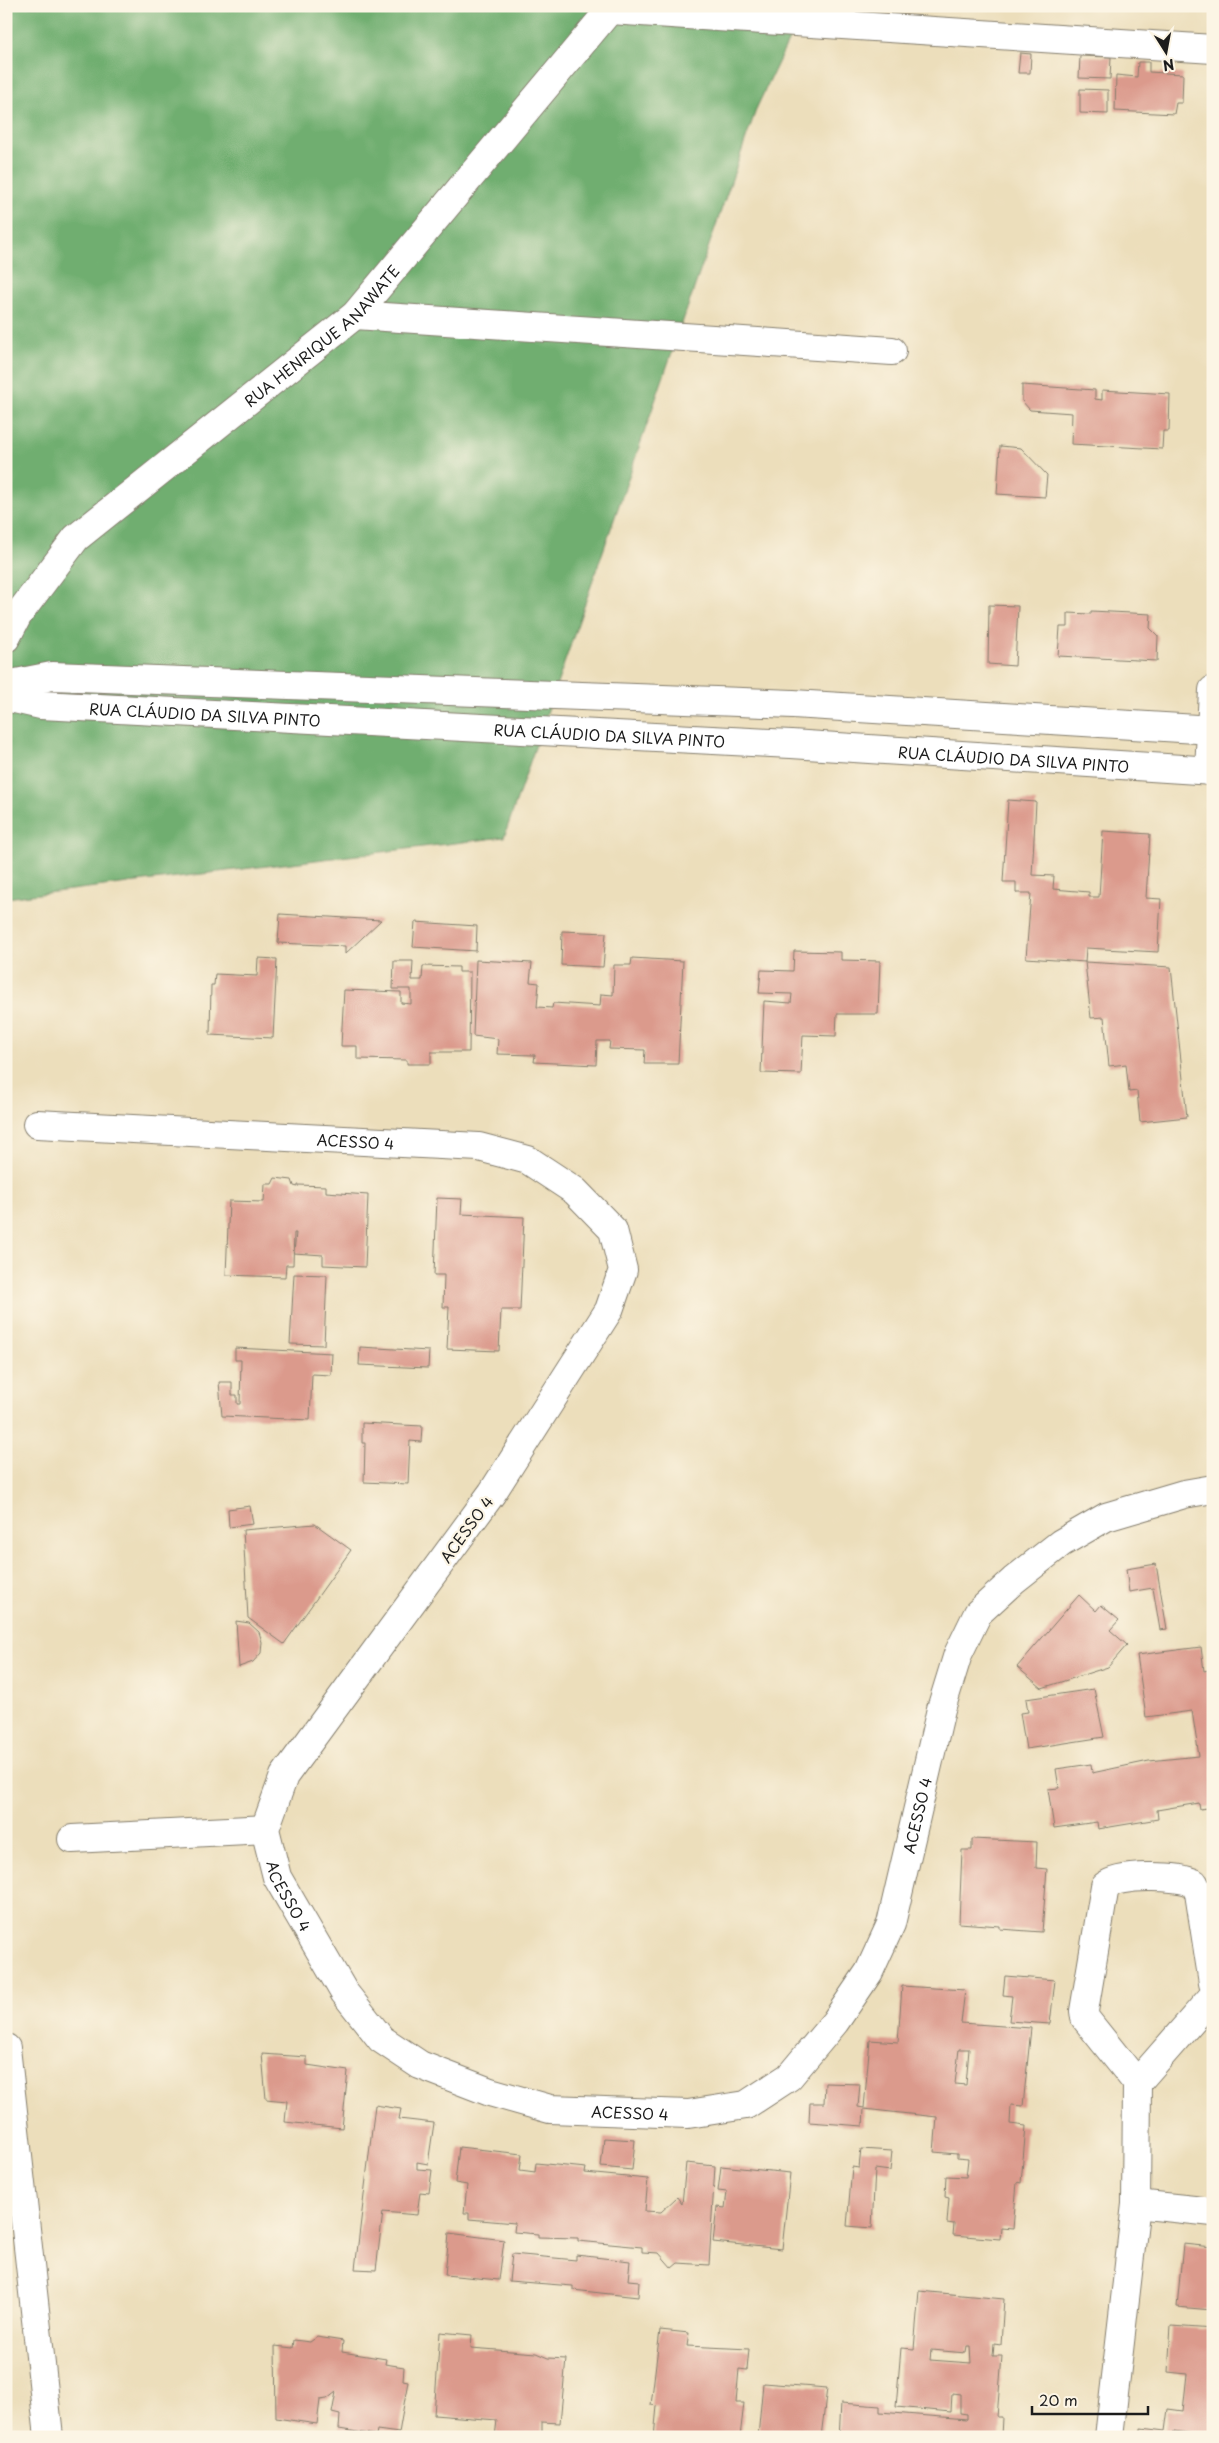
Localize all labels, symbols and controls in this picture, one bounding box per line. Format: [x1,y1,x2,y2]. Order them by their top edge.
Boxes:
north arrow [1142,28,1192,78]
text: N [1161,54,1176,77]
street label: RUA HENRIQUE ANAWATE [238,259,404,411]
street label: RUA CLÁUDIO DA SILVA PINTO [88,696,321,731]
street label: RUA CLÁUDIO DA SILVA PINTO [493,717,726,752]
street label: RUA CLÁUDIO DA SILVA PINTO [897,739,1130,777]
street label: ACESSO 4 [316,1127,395,1154]
street label: ACESSO 4 [434,1491,498,1567]
street label: ACESSO 4 [896,1775,936,1855]
street label: ACESSO 4 [262,1858,318,1936]
street label: ACESSO 4 [591,2099,669,2125]
scale bar [1032,2383,1148,2415]
text: 20 m [1039,2388,1078,2411]

